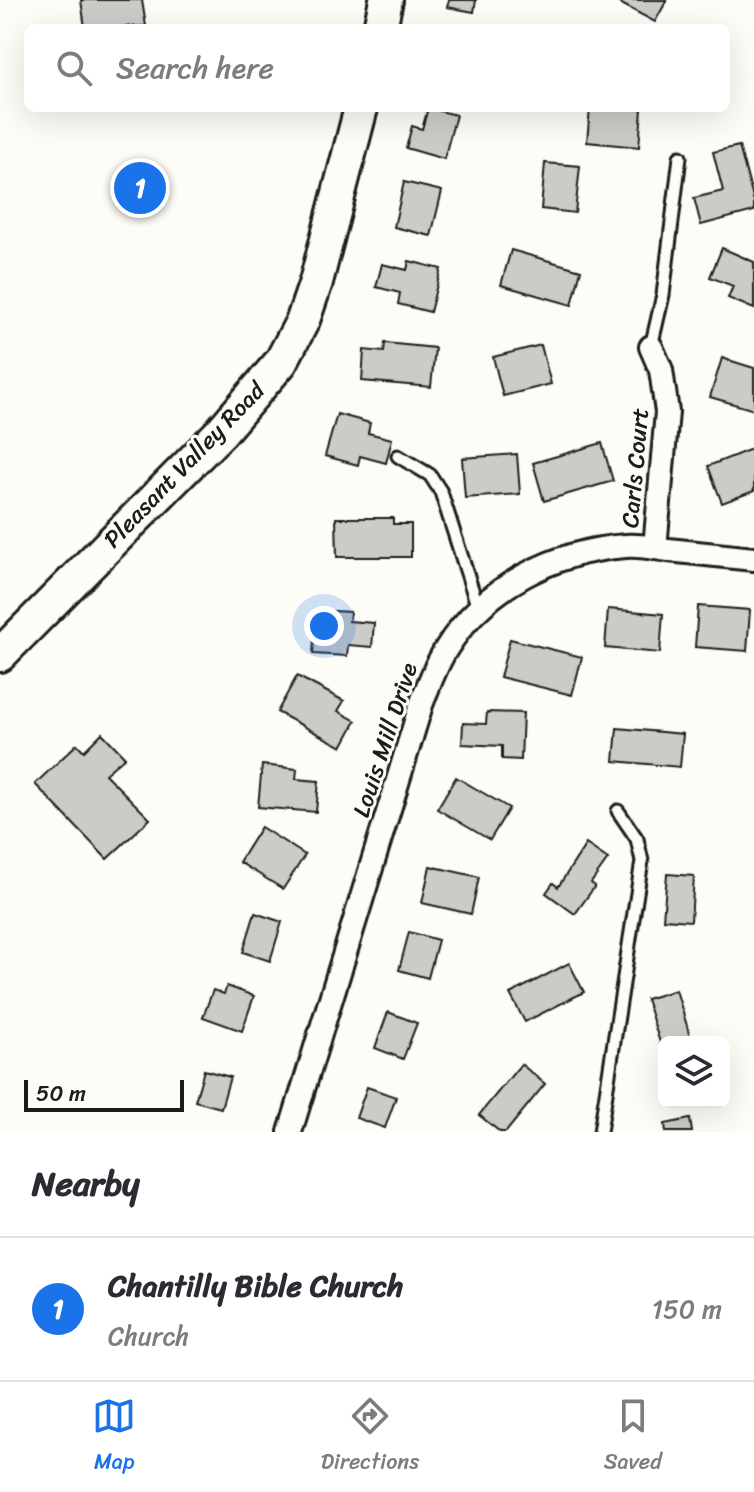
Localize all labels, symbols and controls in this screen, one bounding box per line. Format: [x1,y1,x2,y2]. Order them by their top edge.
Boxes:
search box [24,24,730,112]
text: Search here [116,41,274,95]
icon: search [52,46,96,90]
pin: 1 [114,158,166,218]
street label: Pleasant Valley Road [93,371,276,558]
street label: Carls Court [609,406,661,530]
your location [304,606,344,646]
street label: Louis Mill Drive [340,657,430,823]
map controls [658,1036,730,1108]
button: layers [658,1036,730,1108]
text: 50 m [36,1074,86,1113]
scale bar [24,1076,184,1112]
text: Nearby [32,1154,140,1214]
text: Chantilly Bible Church [108,1259,403,1313]
text: 1 [52,1286,64,1332]
text: 150 m [652,1286,722,1332]
text: Church [108,1313,189,1359]
tab: Map [92,1394,136,1481]
tab: Directions [321,1394,419,1481]
tab: Saved [604,1394,662,1481]

